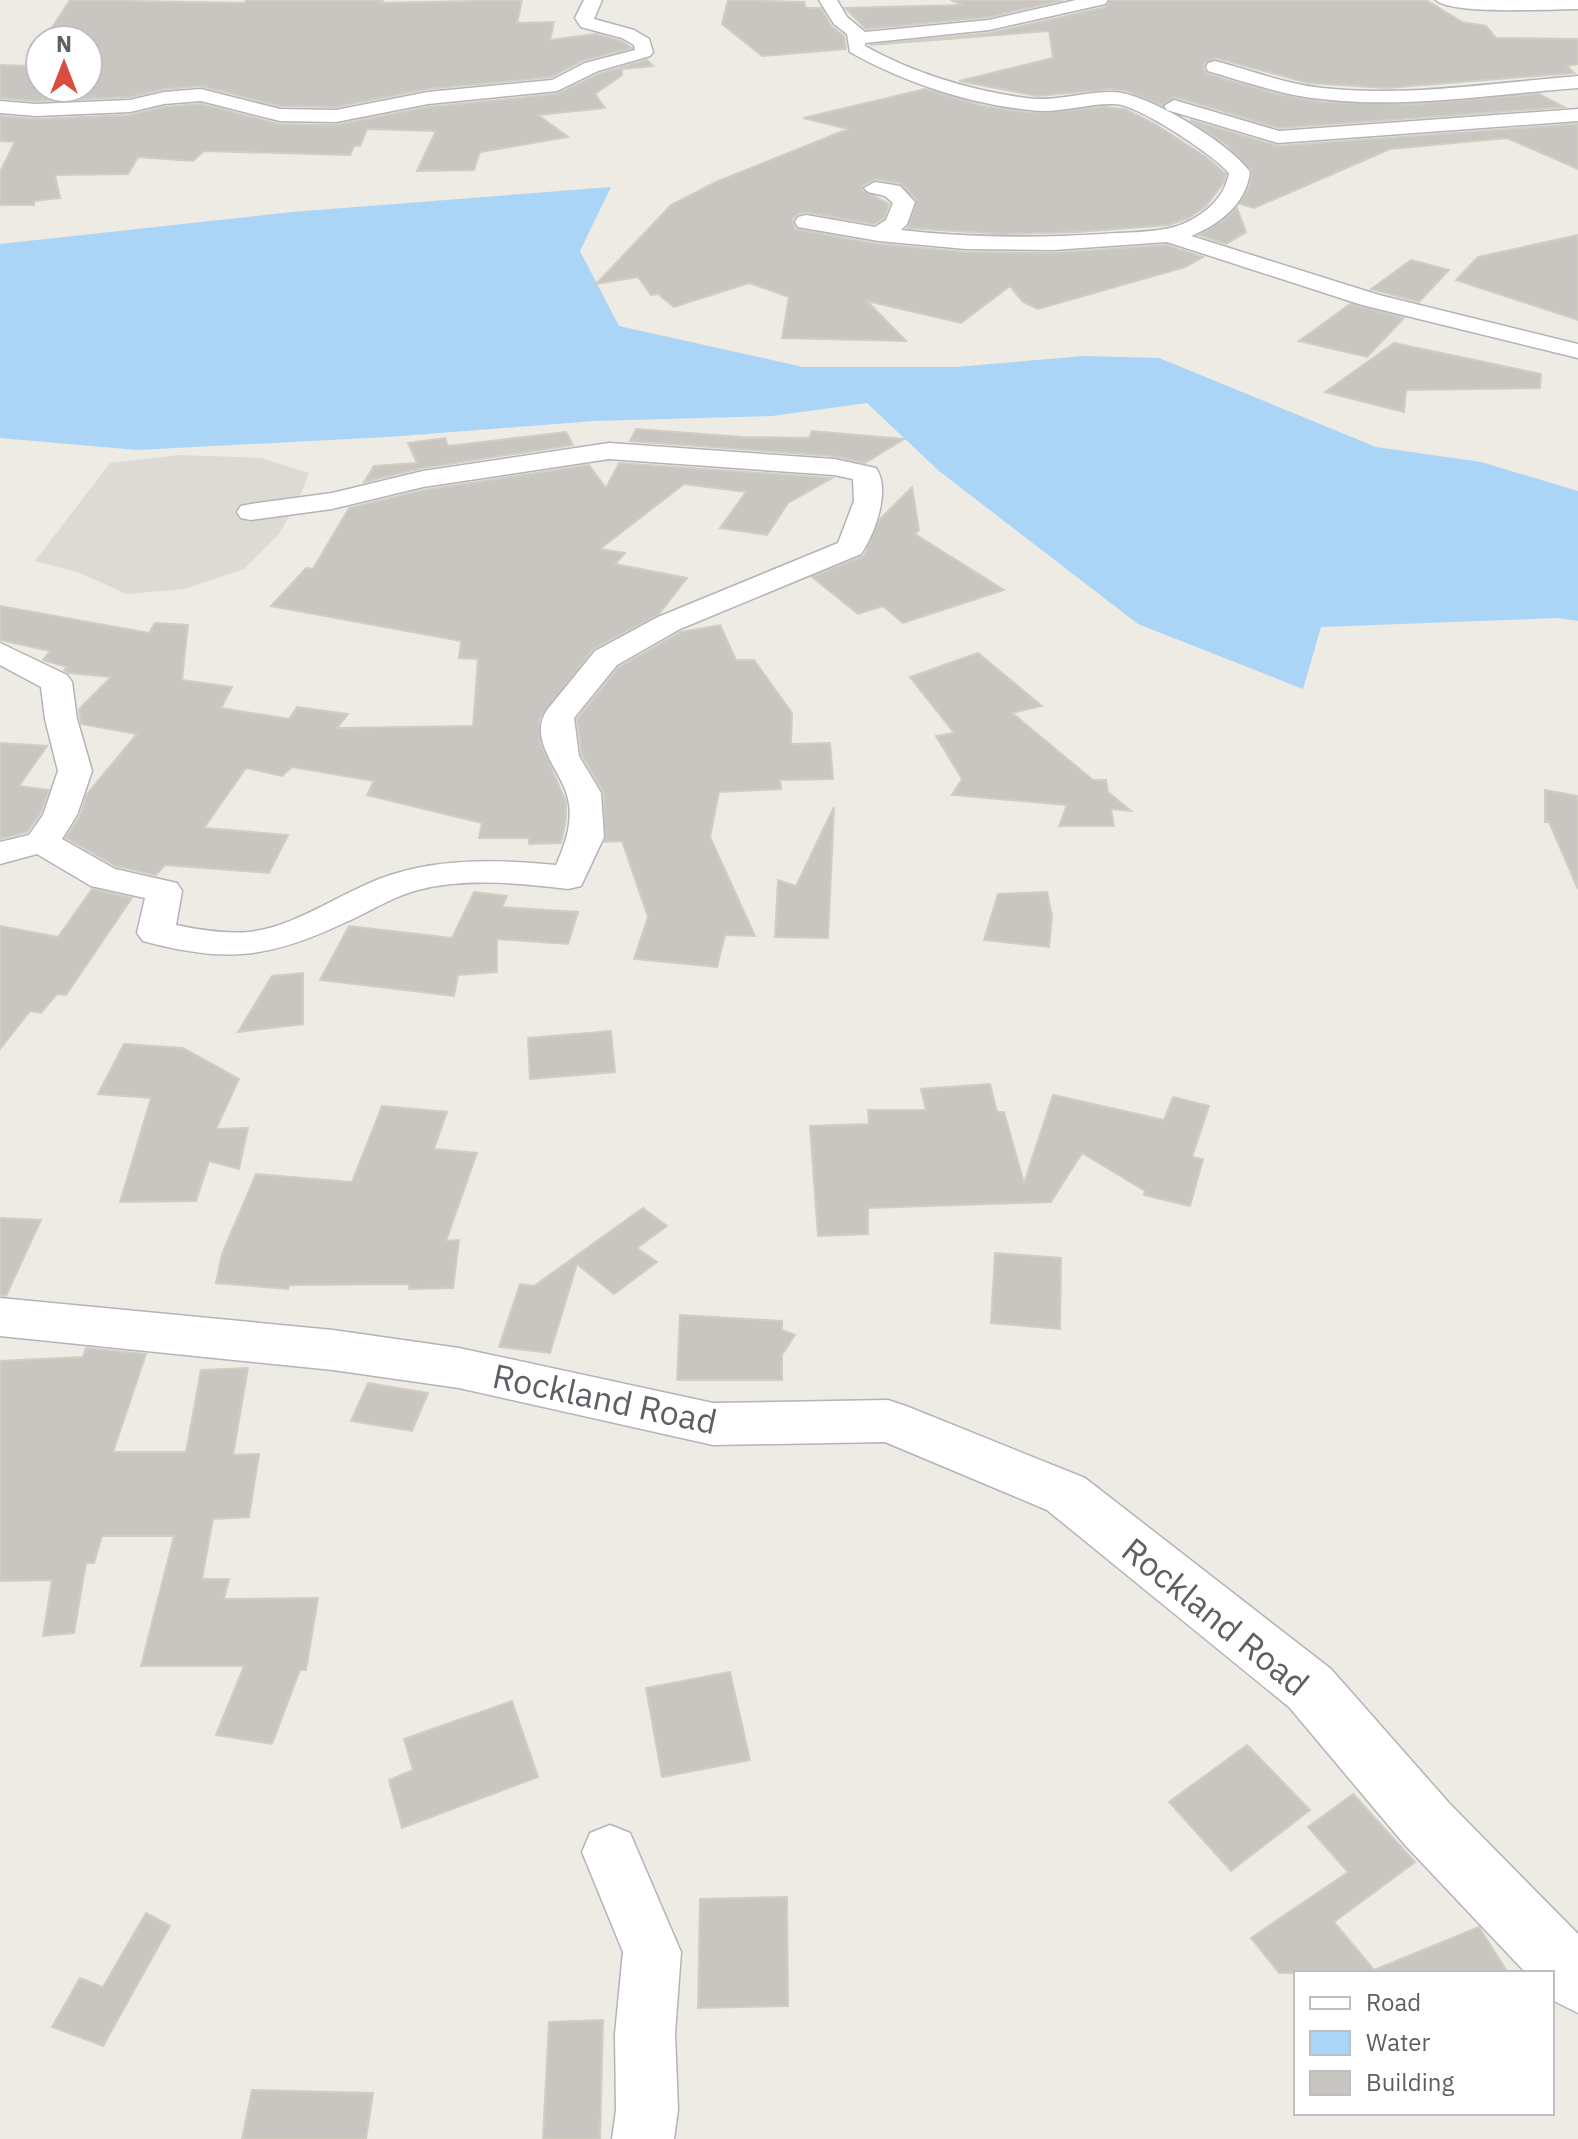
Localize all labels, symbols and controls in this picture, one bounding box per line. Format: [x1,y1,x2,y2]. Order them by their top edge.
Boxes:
north arrow [24,24,104,104]
text: N [56,29,72,58]
street label: Rockland Road [489,1353,721,1443]
street label: Rockland Road [1114,1527,1318,1705]
legend [1294,1971,1554,2115]
text: Road [1366,1986,1421,2018]
text: Water [1366,2026,1430,2058]
text: Building [1366,2066,1454,2098]

